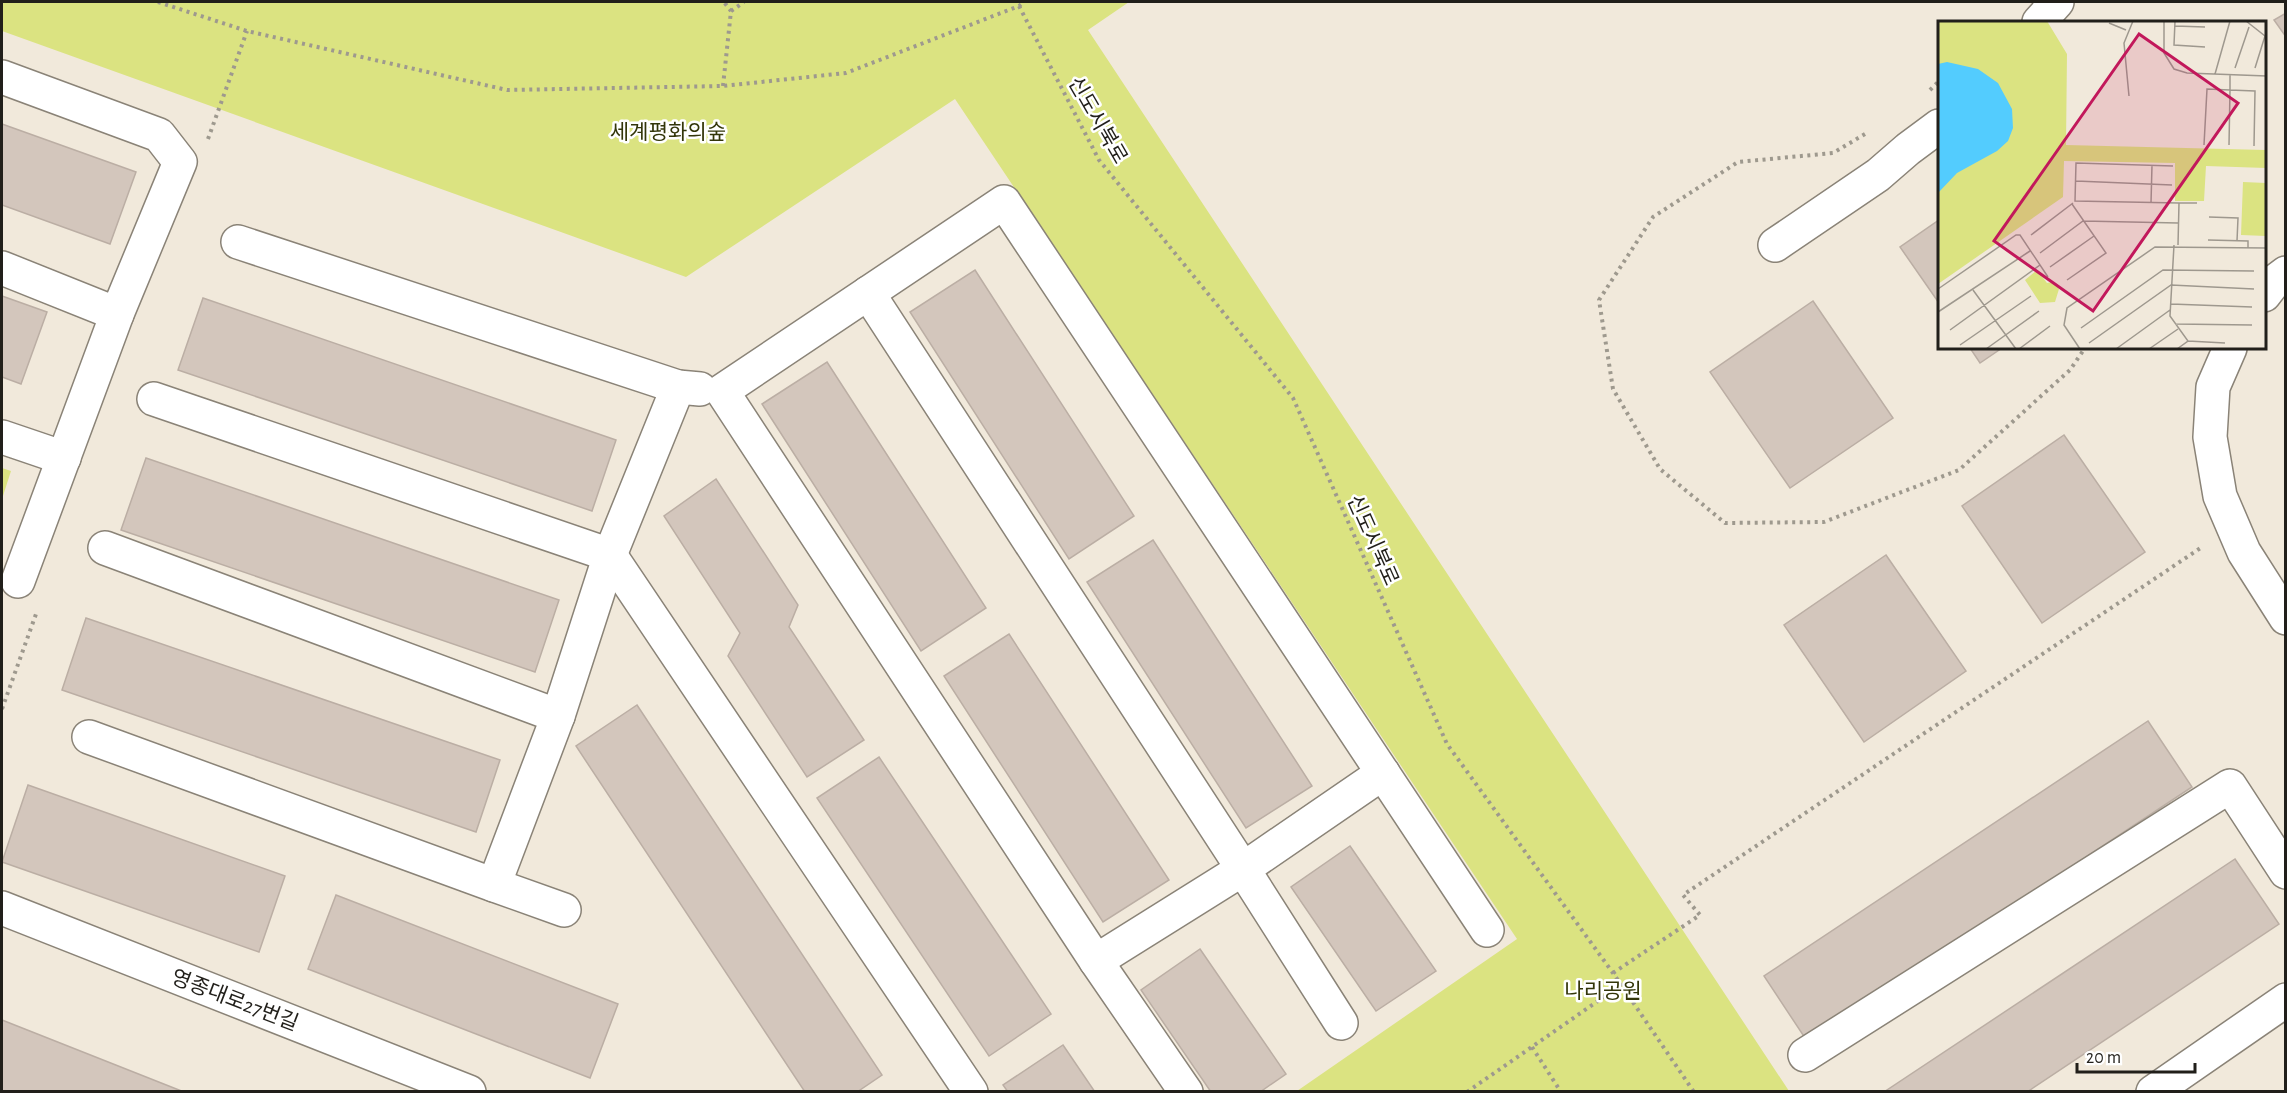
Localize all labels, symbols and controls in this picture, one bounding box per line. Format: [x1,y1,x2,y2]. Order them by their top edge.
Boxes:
inset map [1938,21,2266,350]
street label: 신도시북로 [1064,73,1132,167]
park label: 세계평화의숲 [610,121,726,143]
street label: 신도시북로 [1343,491,1403,589]
street label: 영종대로27번길 [168,966,302,1034]
park label: 나리공원 [1564,980,1642,1002]
scale bar [2077,1036,2196,1074]
text: 20 m [2086,1049,2121,1067]

